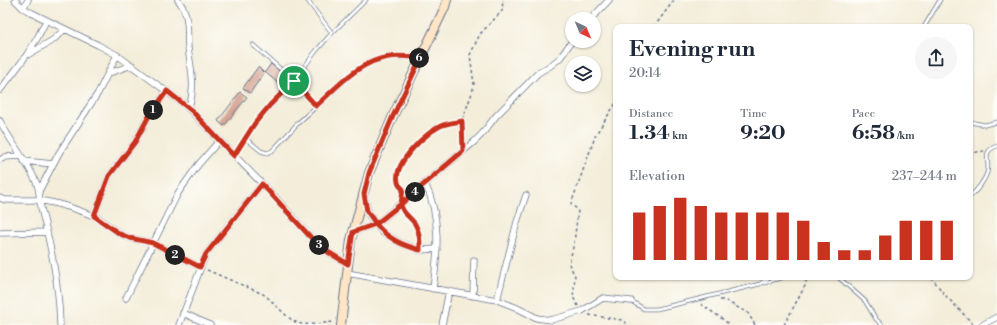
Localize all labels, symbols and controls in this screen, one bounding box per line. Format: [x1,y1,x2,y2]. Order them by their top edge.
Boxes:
north arrow [565,12,601,48]
map controls [565,12,601,92]
text: Evening run [629,36,755,63]
button: share [915,37,957,79]
pin: 6 [409,48,429,68]
text: 6 [416,51,422,65]
button: layers [565,56,601,92]
pin [277,64,311,98]
text: 20:14 [629,65,661,81]
icon: arrive [283,70,305,92]
pin: 1 [143,100,163,120]
text: 1 [150,103,156,117]
text: Distance [629,107,673,121]
text: Time [740,107,767,121]
text: Pace [852,107,875,121]
text: 1.34 [629,121,670,146]
text: 9:20 [740,121,785,146]
text: 6:58 [852,121,895,146]
text: km [670,129,688,143]
text: /km [895,129,915,143]
text: Elevation [629,168,685,184]
text: 237–244 m [892,168,957,184]
pin: 4 [405,182,425,202]
text: 4 [411,185,419,199]
pin: 3 [309,235,329,255]
text: 3 [316,238,322,252]
pin: 2 [165,245,185,265]
text: 2 [172,248,178,262]

